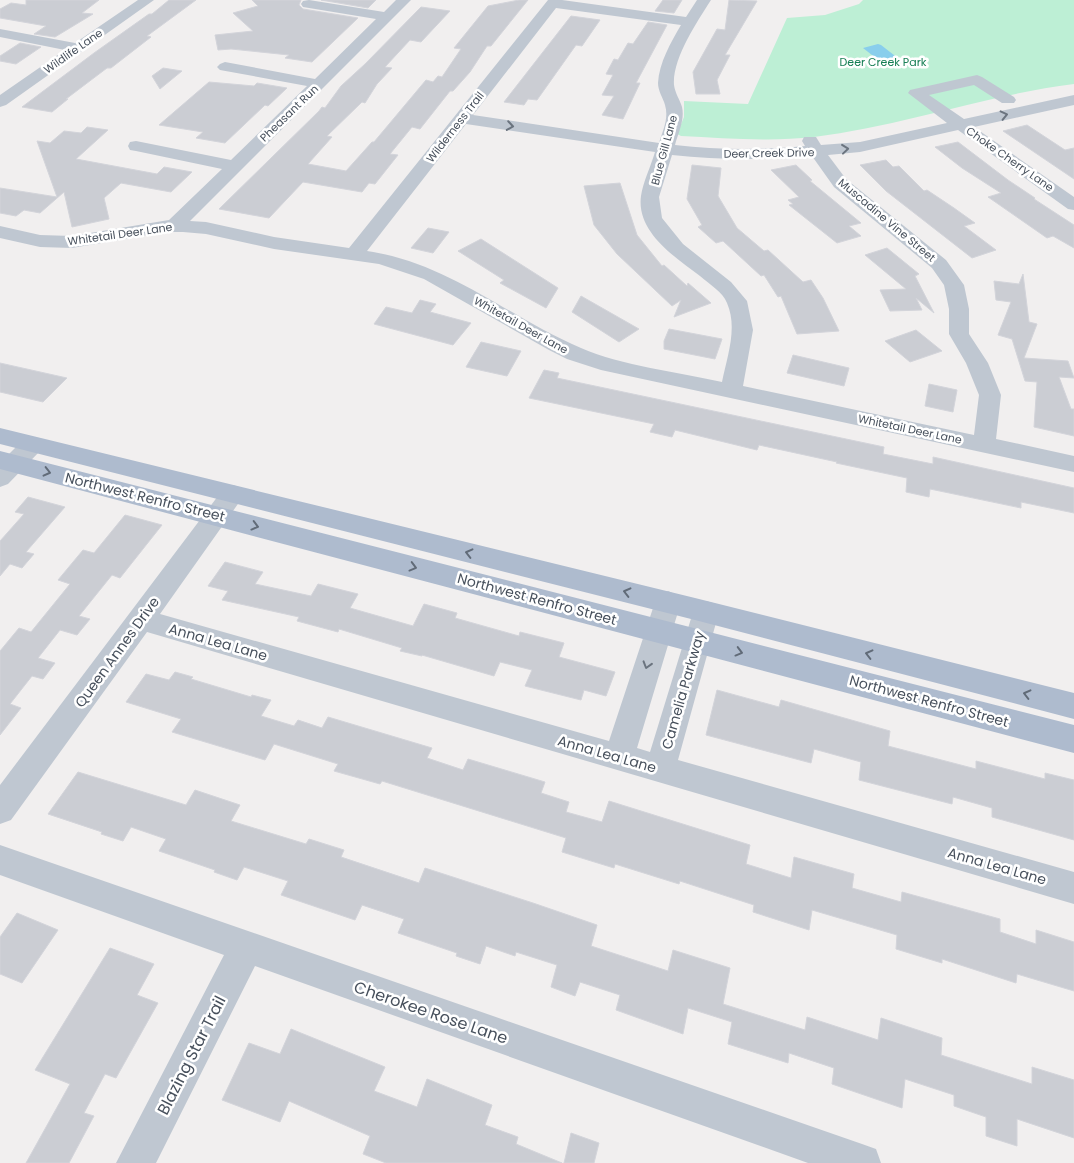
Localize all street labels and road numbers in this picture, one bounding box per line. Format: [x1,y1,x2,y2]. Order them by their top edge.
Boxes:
street label: Wildlife Lane [40,25,106,77]
street label: Pheasant Run [256,81,322,145]
street label: Wilderness Trail [422,88,488,166]
street label: Blue Gill Lane [647,113,681,187]
street label: Choke Cherry Lane [963,123,1057,195]
street label: Deer Creek Drive [723,144,815,162]
street label: Muscadine Vine Street [835,175,939,265]
street label: Whitetail Deer Lane [67,219,174,249]
street label: Whitetail Deer Lane [471,292,571,358]
street label: Whitetail Deer Lane [857,410,963,448]
street label: Northwest Renfro Street [63,467,227,527]
street label: Northwest Renfro Street [455,568,619,630]
street label: Queen Annes Drive [70,592,164,711]
street label: Anna Lea Lane [166,618,270,666]
street label: Camelia Parkway [657,628,709,752]
street label: Northwest Renfro Street [847,670,1011,732]
street label: Anna Lea Lane [555,730,659,778]
street label: Anna Lea Lane [945,842,1049,890]
street label: Cherokee Rose Lane [351,975,511,1050]
street label: Blazing Star Trail [152,992,231,1119]

